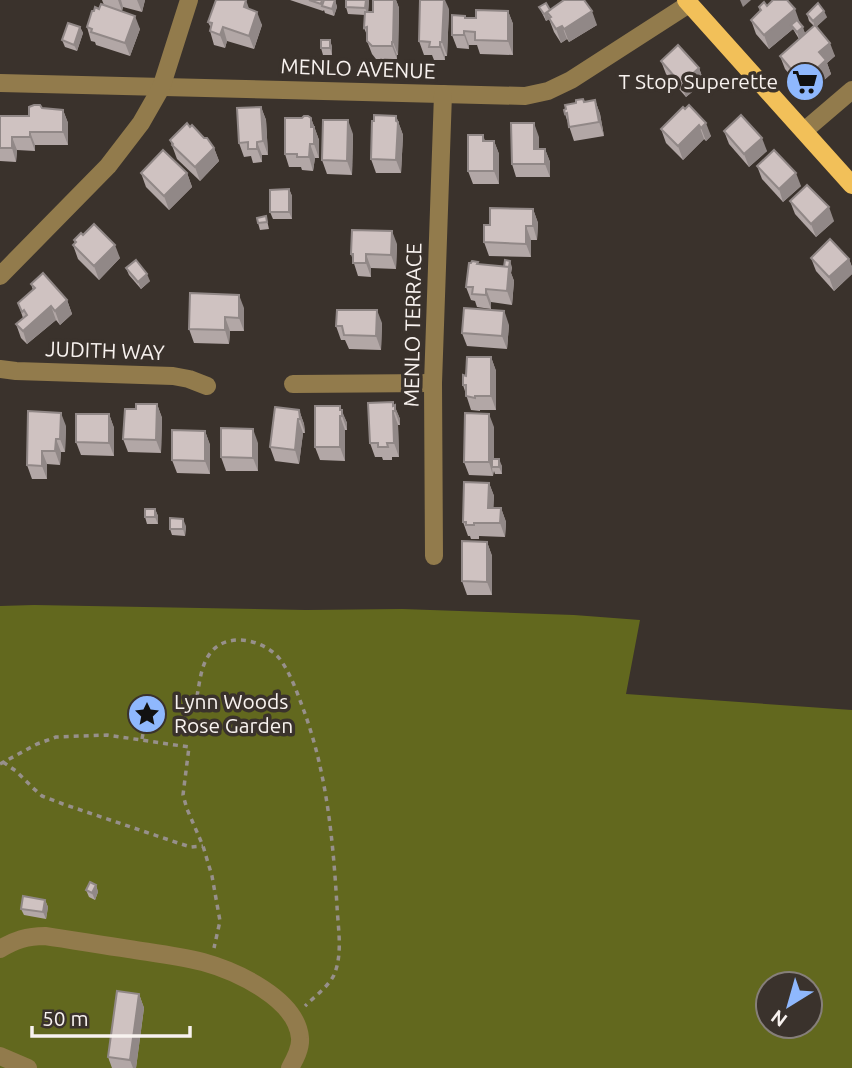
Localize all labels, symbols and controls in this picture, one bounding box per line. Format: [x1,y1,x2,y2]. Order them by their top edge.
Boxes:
street label: MENLO AVENUE [280,53,436,83]
supermarket icon: T Stop Superette [784,61,826,103]
place label: T Stop Superette [618,69,778,93]
street label: MENLO TERRACE [399,243,425,407]
street label: JUDITH WAY [45,336,165,364]
place label: Lynn Woods Rose Garden [174,689,293,737]
place icon: Lynn Woods Rose Garden [126,693,168,735]
north arrow [754,970,824,1040]
scale bar [32,995,189,1038]
text: 50 m [42,1006,89,1030]
text: N [766,1006,791,1032]

